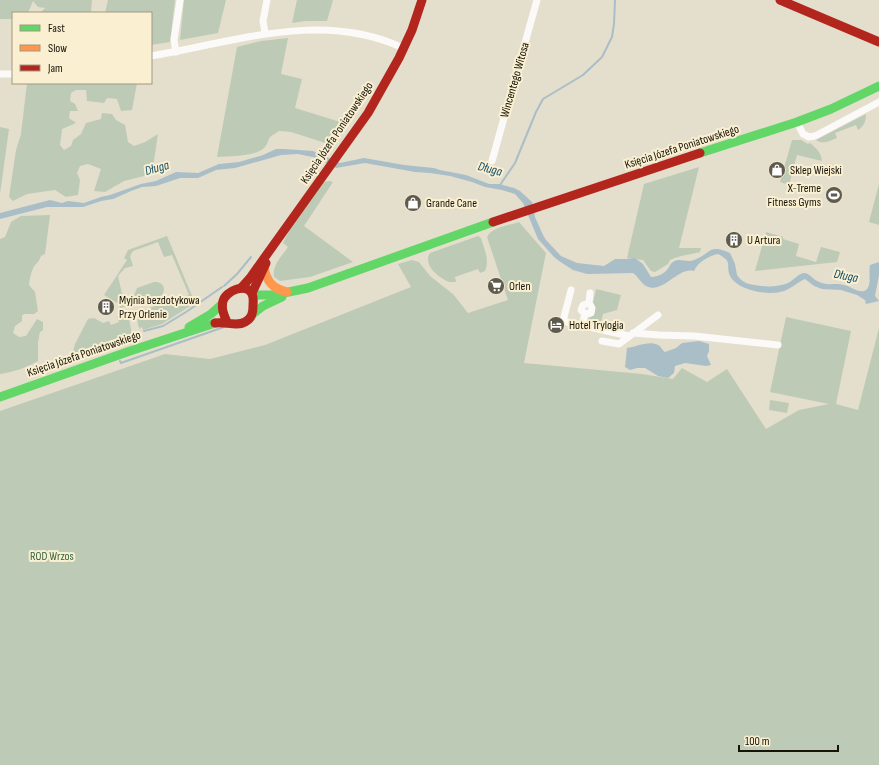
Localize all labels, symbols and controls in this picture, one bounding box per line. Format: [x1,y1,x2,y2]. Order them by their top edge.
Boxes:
legend [12,12,152,84]
text: Fast [48,21,65,36]
street label: Wincentego Witosa [497,40,533,119]
text: Slow [48,41,67,56]
text: Jam [47,61,63,76]
street label: Księcia Józefa Poniatowskiego [297,79,377,187]
street label: Księcia Józefa Poniatowskiego [623,121,741,173]
water label: Długa [143,157,172,179]
water label: Długa [476,158,505,180]
shop icon: Sklep Wiejski [767,160,787,180]
place label: Sklep Wiejski [790,163,842,178]
place label: X-Treme Fitness Gyms [768,181,821,210]
sports icon: X-Treme Fitness Gyms [824,185,844,205]
shop icon: Grande Cane [403,193,423,213]
place label: Grande Cane [426,196,477,211]
building icon: U Artura [724,230,744,250]
place label: U Artura [747,233,781,248]
water label: Długa [832,266,860,286]
supermarket icon: Orlen [486,276,506,296]
place label: Orlen [509,279,531,294]
place label: Myjnia bezdotykowa Przy Orlenie [119,293,200,322]
building icon: Myjnia bezdotykowa Przy Orlenie [96,297,116,317]
hotel icon: Hotel Trylogia [546,315,566,335]
place label: Hotel Trylogia [569,318,624,333]
street label: Księcia Józefa Poniatowskiego [25,327,143,381]
park label: ROD Wrzos [30,549,74,564]
scale bar [739,727,838,753]
text: 100 m [745,734,770,749]

